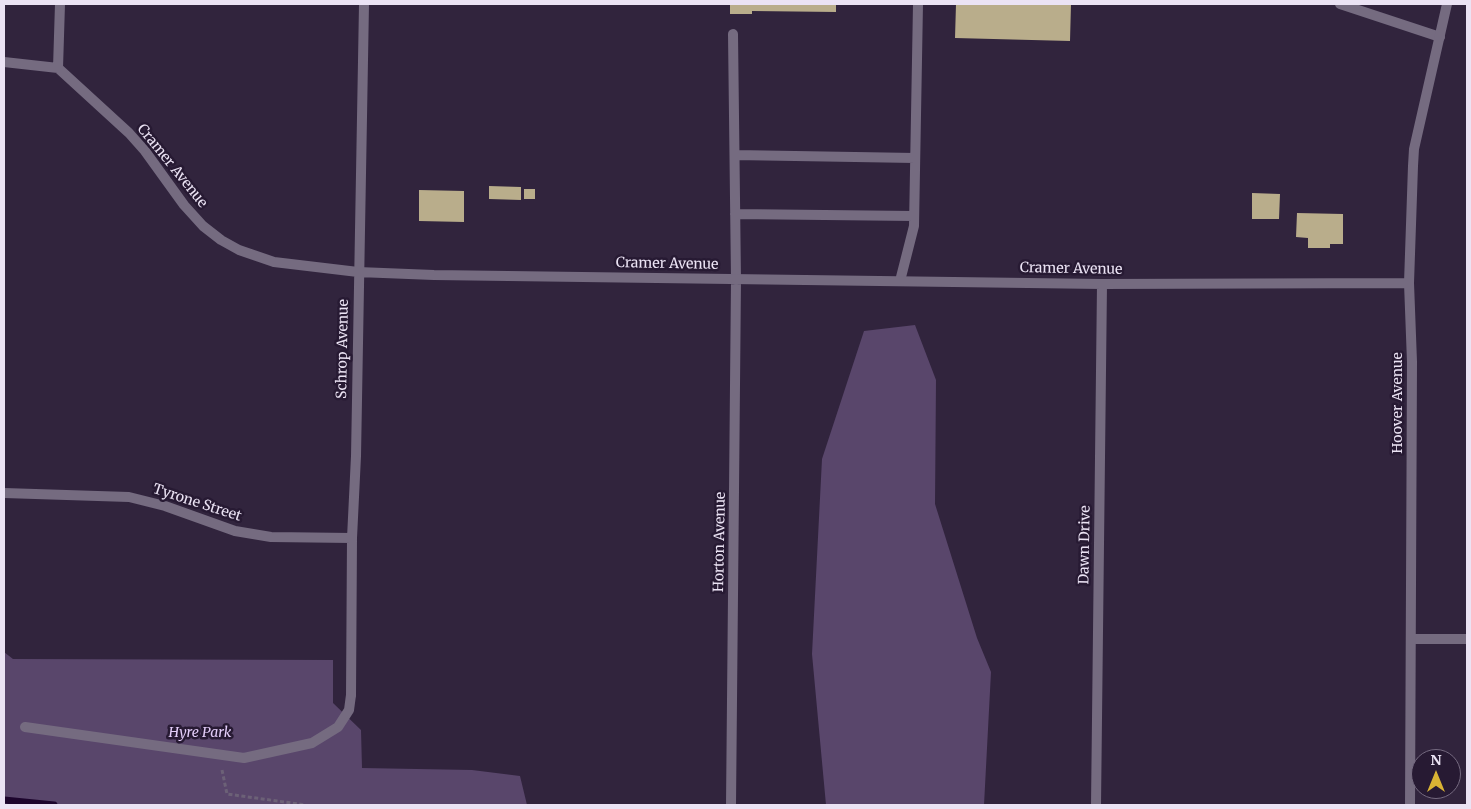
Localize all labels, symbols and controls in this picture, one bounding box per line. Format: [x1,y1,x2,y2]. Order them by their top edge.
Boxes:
street label: Cramer Avenue [133,121,211,211]
street label: Cramer Avenue [616,255,718,273]
street label: Cramer Avenue [1020,260,1122,278]
street label: Schrop Avenue [334,299,352,399]
street label: Hoover Avenue [1390,352,1406,454]
street label: Tyrone Street [151,481,243,525]
street label: Horton Avenue [711,492,729,592]
street label: Dawn Drive [1076,505,1094,585]
park label: Hyre Park [169,725,231,741]
north arrow [1411,749,1461,799]
text: N [1430,751,1442,769]

